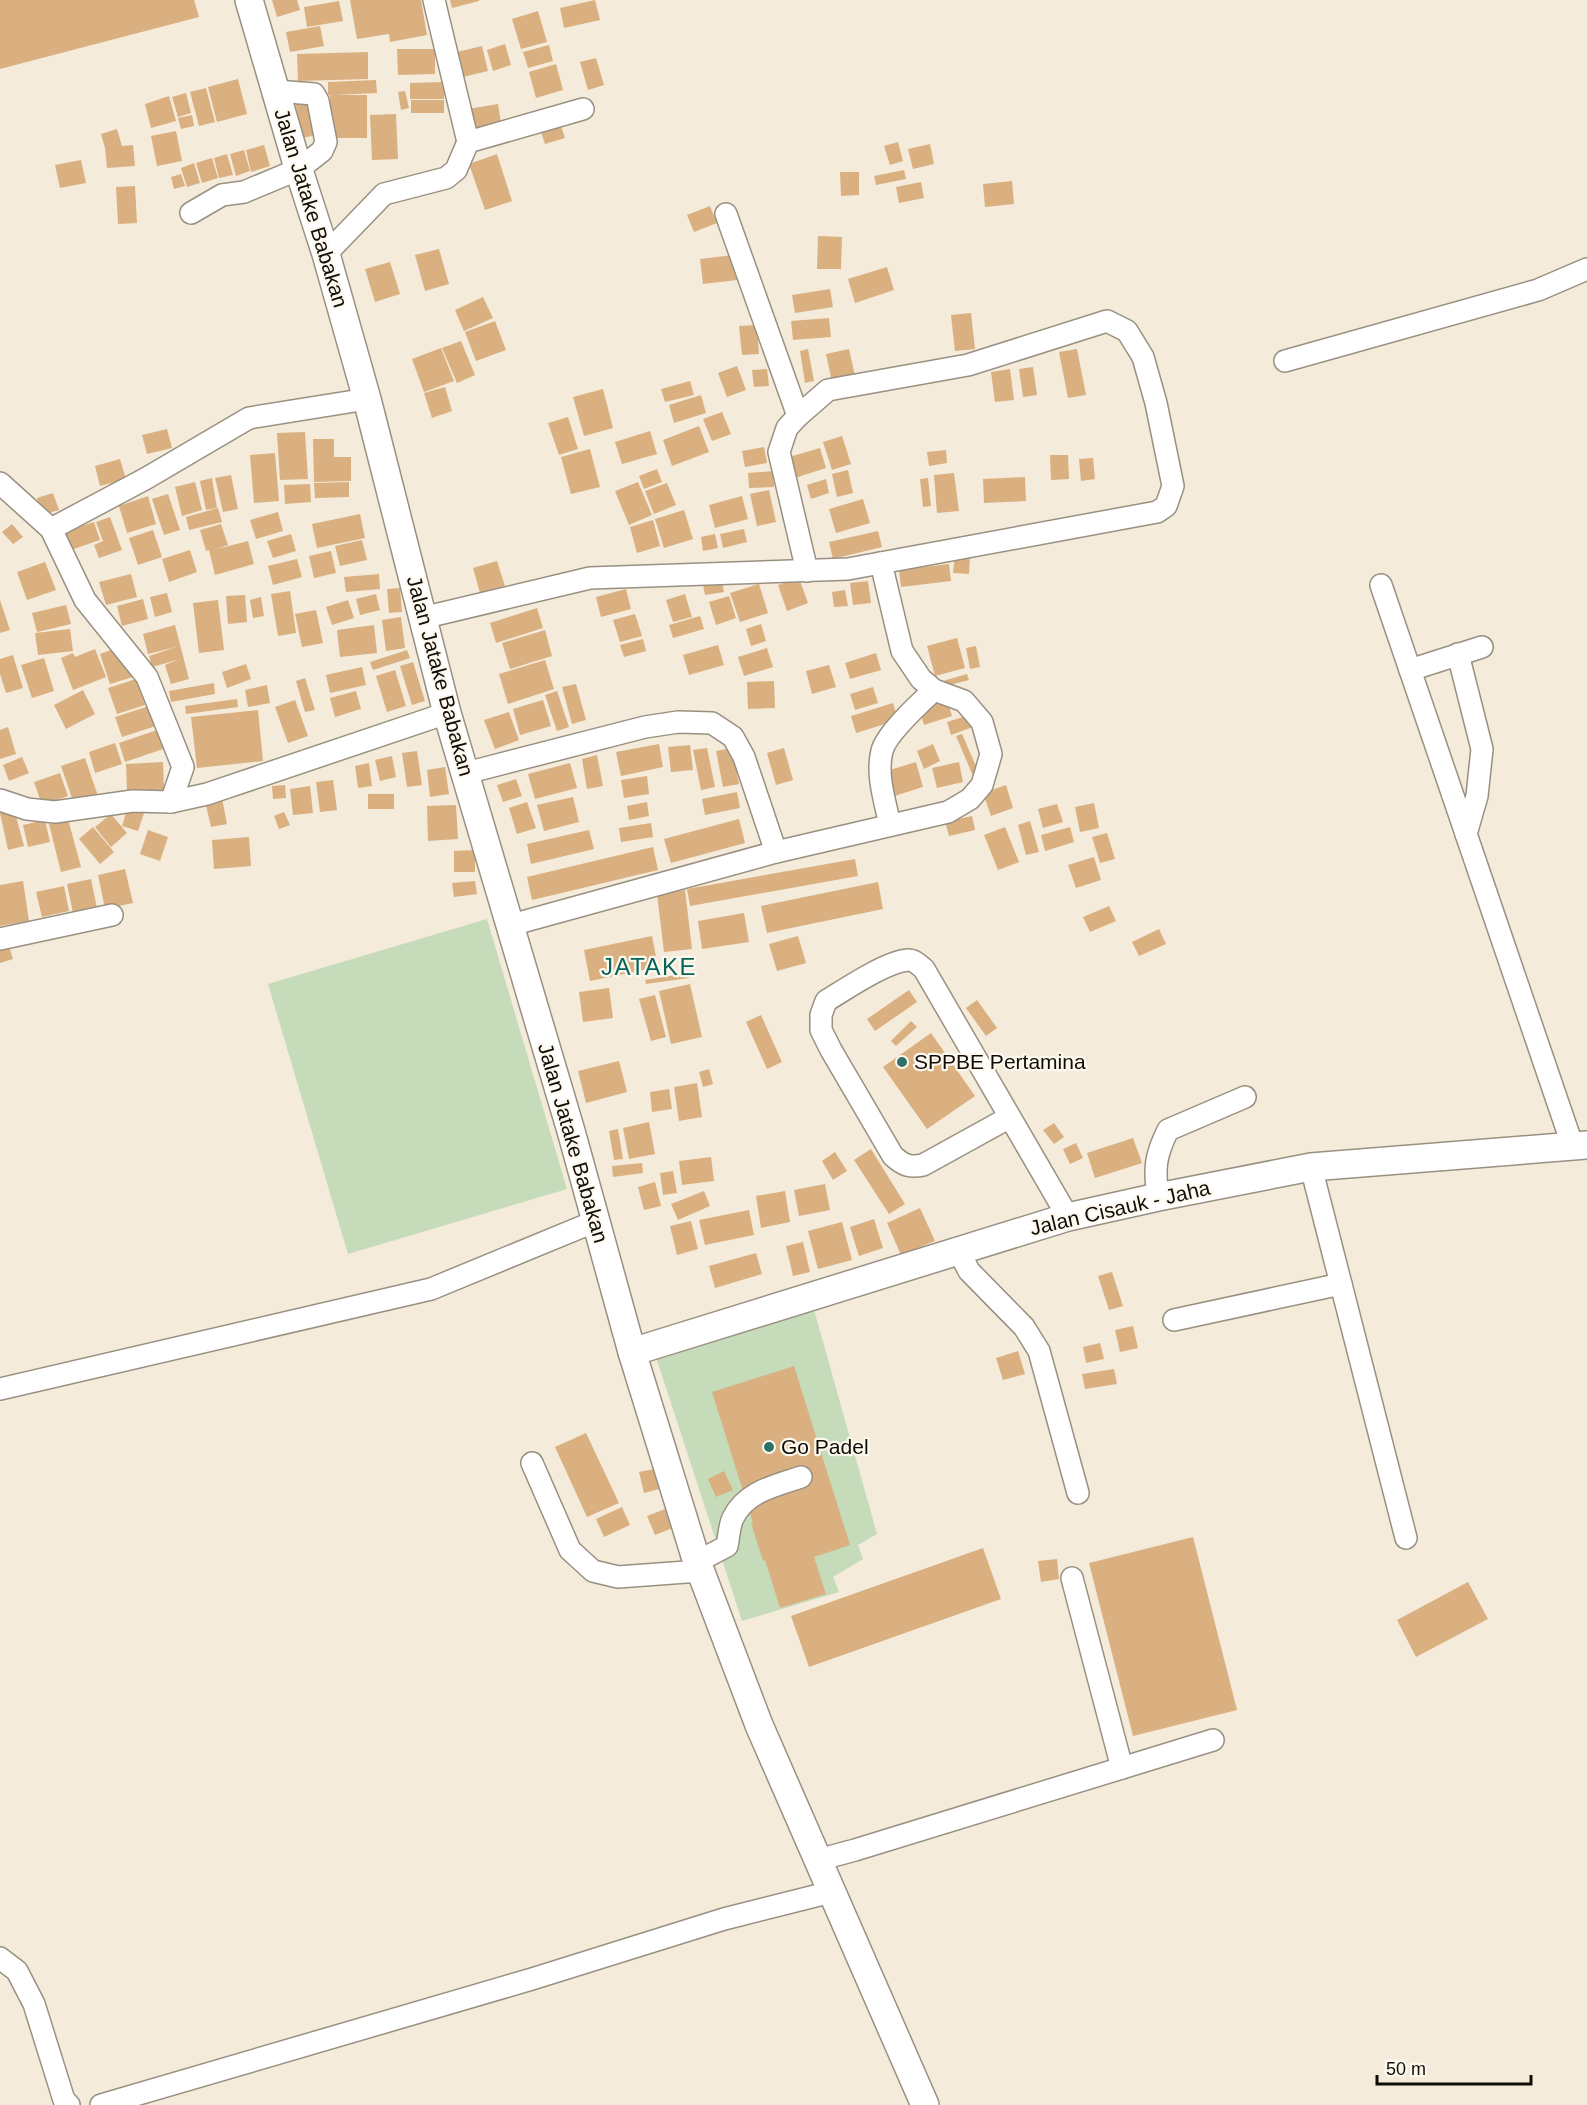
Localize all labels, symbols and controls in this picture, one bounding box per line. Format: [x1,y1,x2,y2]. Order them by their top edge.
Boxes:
street label: Jalan Jatake Babakan [270,106,353,310]
street label: Jalan Jatake Babakan [403,573,478,779]
district label: JATAKE [601,953,697,980]
street label: Jalan Jatake Babakan [534,1040,613,1245]
place label: SPPBE Pertamina [914,1050,1086,1073]
marker: SPPBE Pertamina [895,1055,909,1069]
street label: Jalan Cisauk - Jaha [1027,1175,1213,1239]
place label: Go Padel [781,1435,869,1458]
marker: Go Padel [762,1440,776,1454]
scale bar [1377,2048,1532,2086]
text: 50 m [1386,2059,1426,2079]

